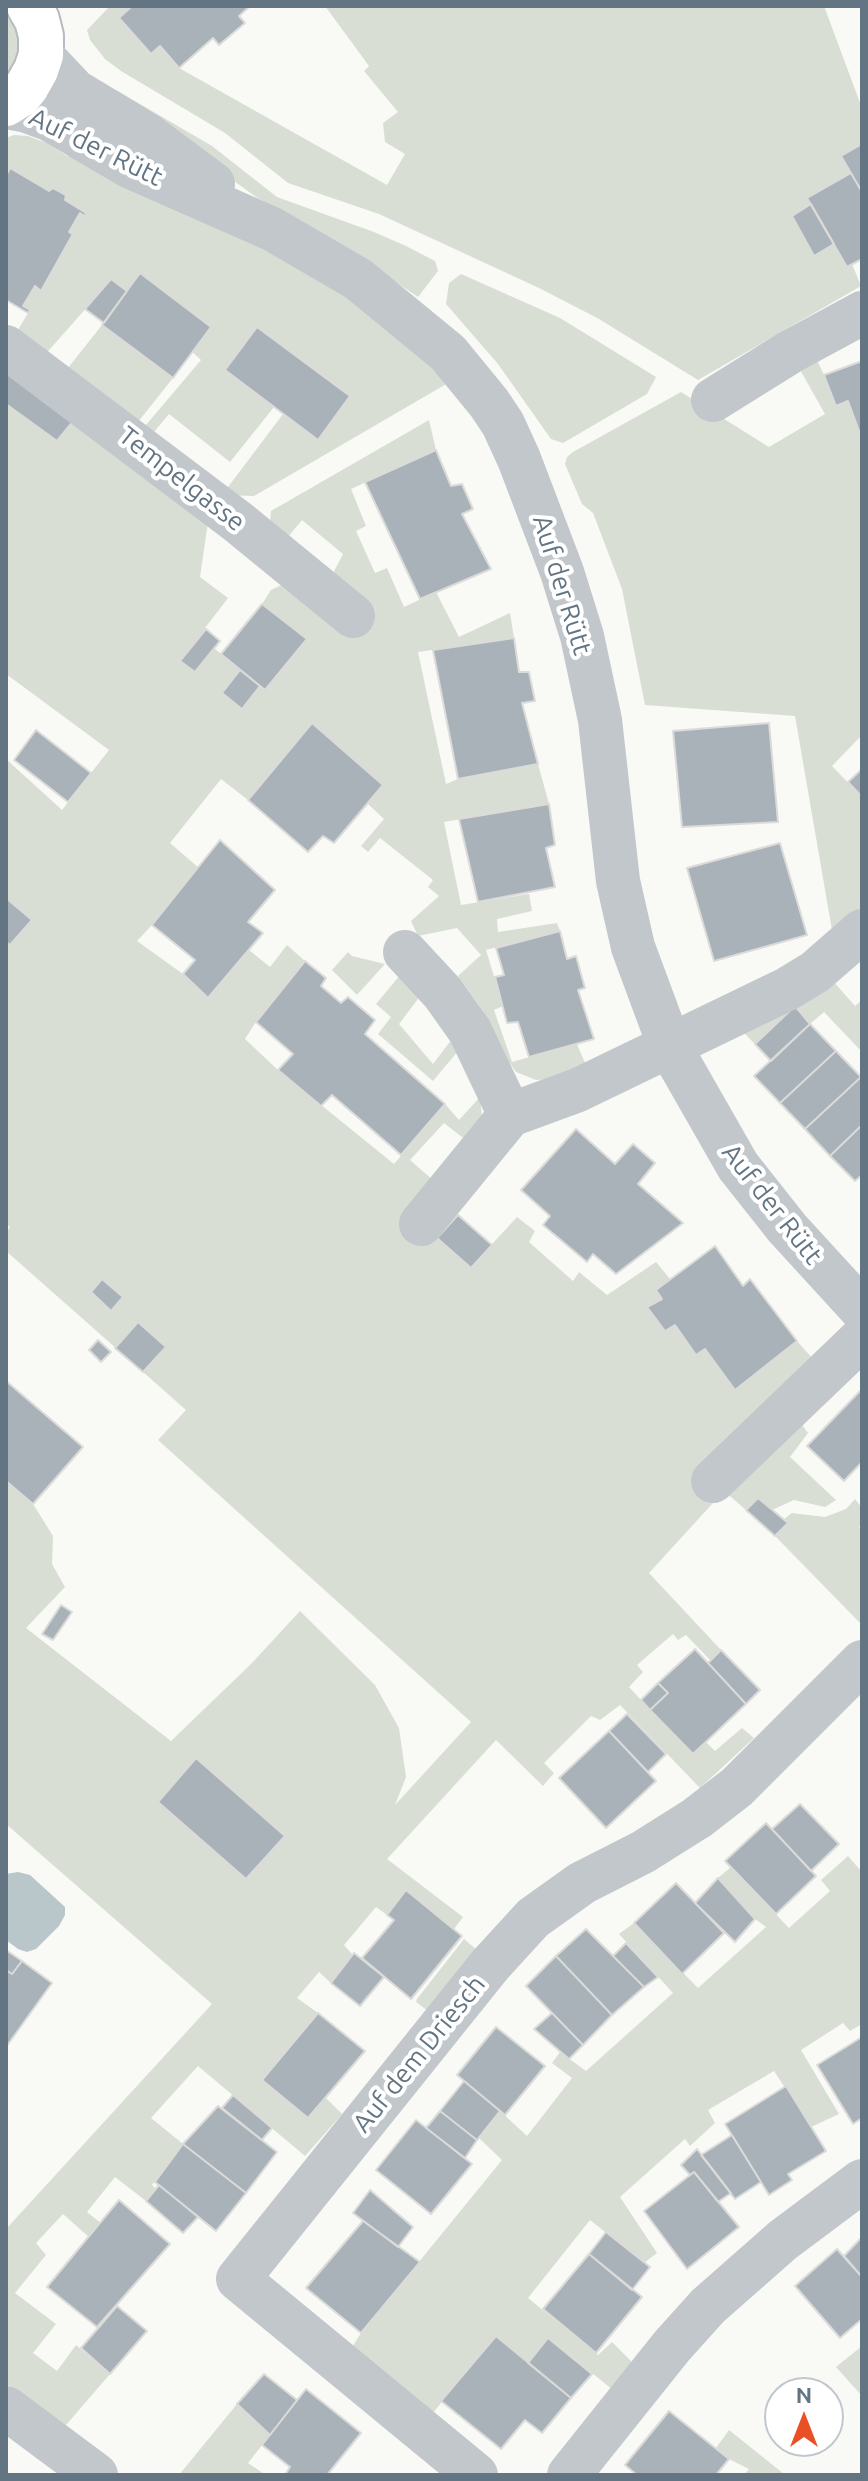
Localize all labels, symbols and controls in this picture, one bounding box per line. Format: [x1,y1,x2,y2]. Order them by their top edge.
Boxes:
street label: Auf der Rütt [24,101,168,193]
street label: Tempelgasse [113,420,251,538]
street label: Auf der Rütt [526,511,598,659]
street label: Auf der Rütt [715,1137,829,1271]
street label: Auf dem Driesch [346,1969,492,2139]
north arrow [764,2377,844,2457]
text: N [796,2382,812,2407]

